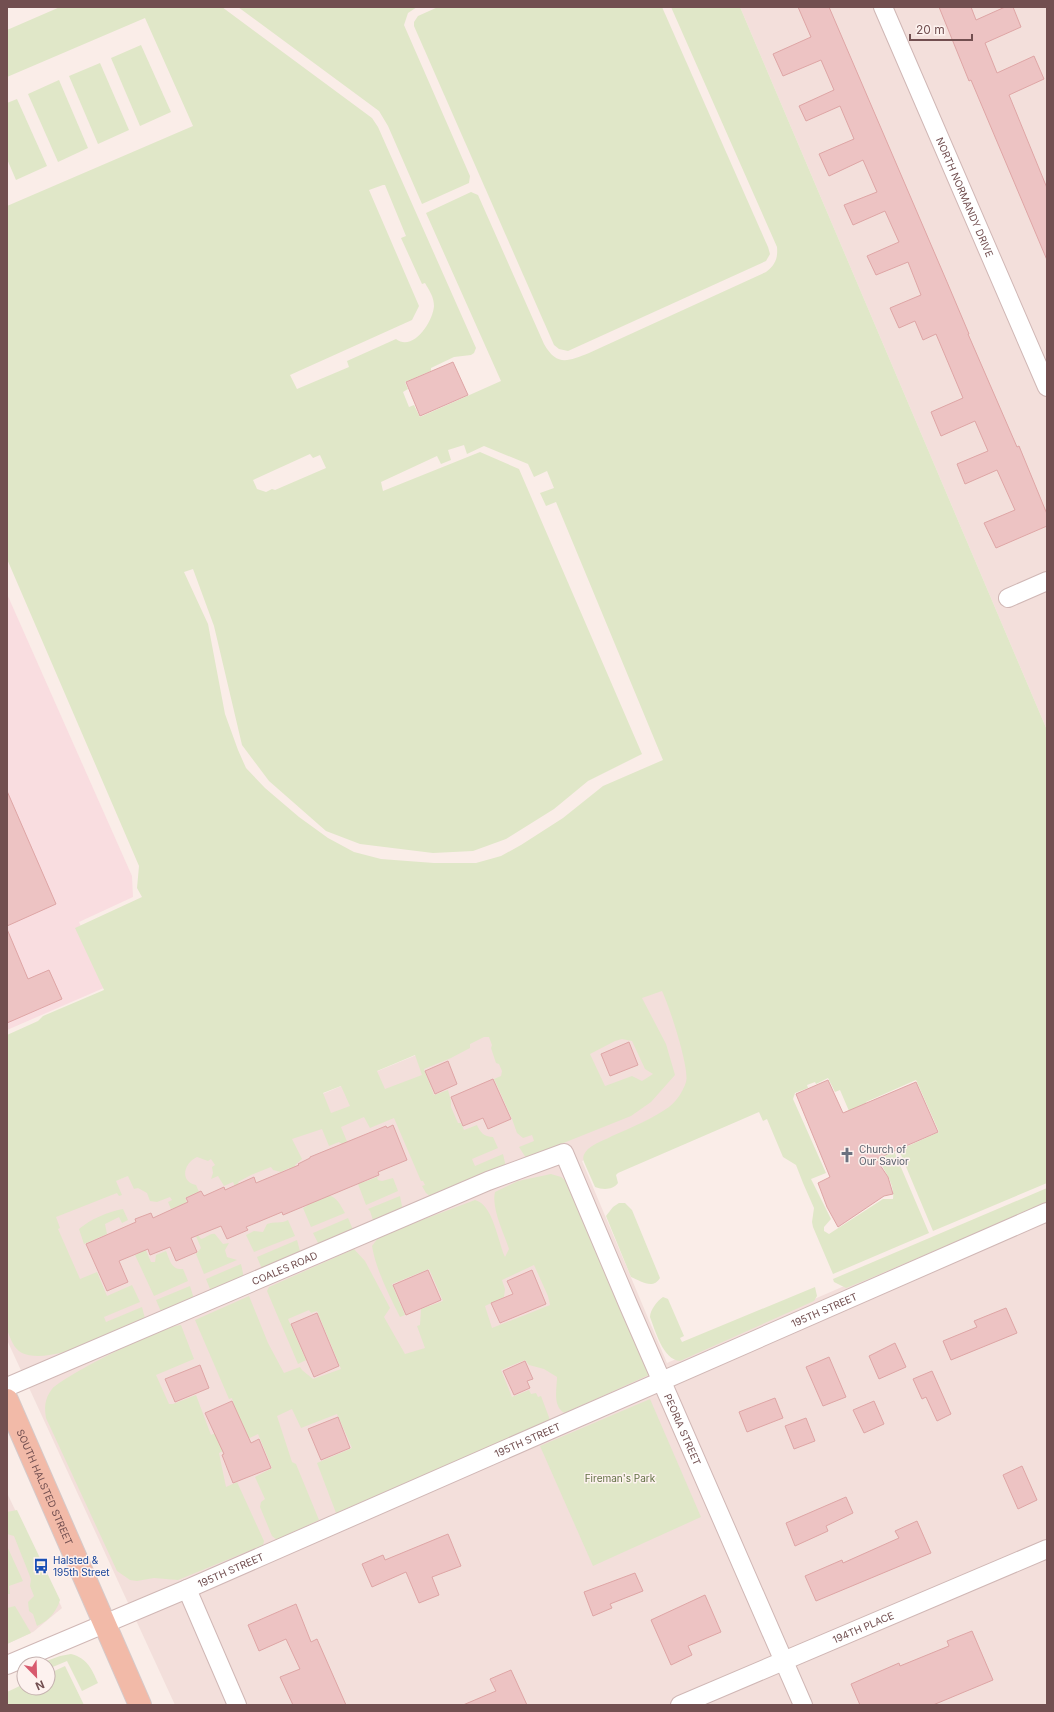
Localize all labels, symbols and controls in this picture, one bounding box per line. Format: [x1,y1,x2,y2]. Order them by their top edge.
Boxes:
scale bar [910,16,972,42]
text: 20 m [916,22,945,37]
street label: NORTH NORMANDY DRIVE [934,135,996,259]
place label: Church of Our Savior [859,1143,909,1167]
church icon: Church of Our Savior [838,1146,856,1164]
street label: COALES ROAD [250,1249,319,1287]
street label: 195TH STREET [789,1290,859,1329]
street label: PEORIA STREET [662,1392,704,1467]
street label: 195TH STREET [492,1420,562,1460]
street label: SOUTH HALSTED STREET [14,1427,75,1547]
park label: Fireman's Park [585,1472,656,1484]
street label: 195TH STREET [196,1550,265,1590]
place label: Halsted & 195th Street [53,1554,110,1578]
bus stop icon: Halsted & 195th Street [32,1557,50,1575]
street label: 194TH PLACE [831,1609,896,1645]
north arrow [16,1656,56,1696]
text: N [33,1677,47,1693]

